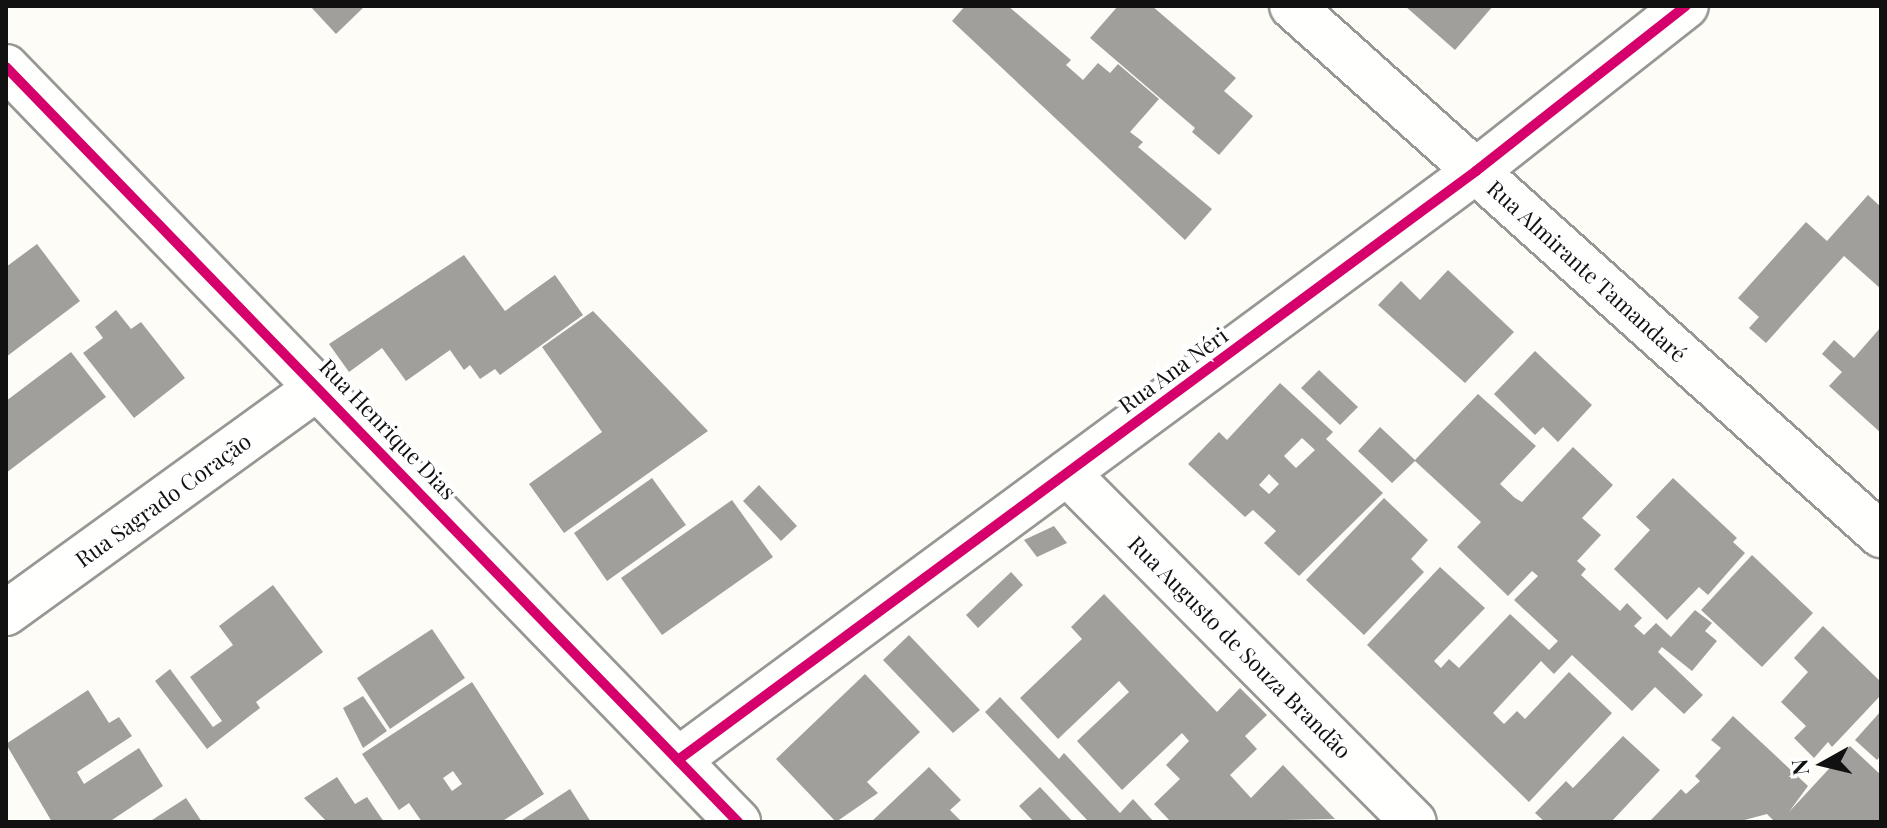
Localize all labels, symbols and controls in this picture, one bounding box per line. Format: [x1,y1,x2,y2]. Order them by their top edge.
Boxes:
street label: Rua Almirante Tamandaré [1482,174,1692,368]
street label: Rua Ana Néri [1113,321,1233,419]
street label: Rua Henrique Dias [314,353,462,505]
street label: Rua Sagrado Coração [70,427,256,573]
street label: Rua Augusto de Souza Brandão [1123,530,1357,764]
north arrow [1783,724,1863,804]
text: N [1783,757,1815,777]

